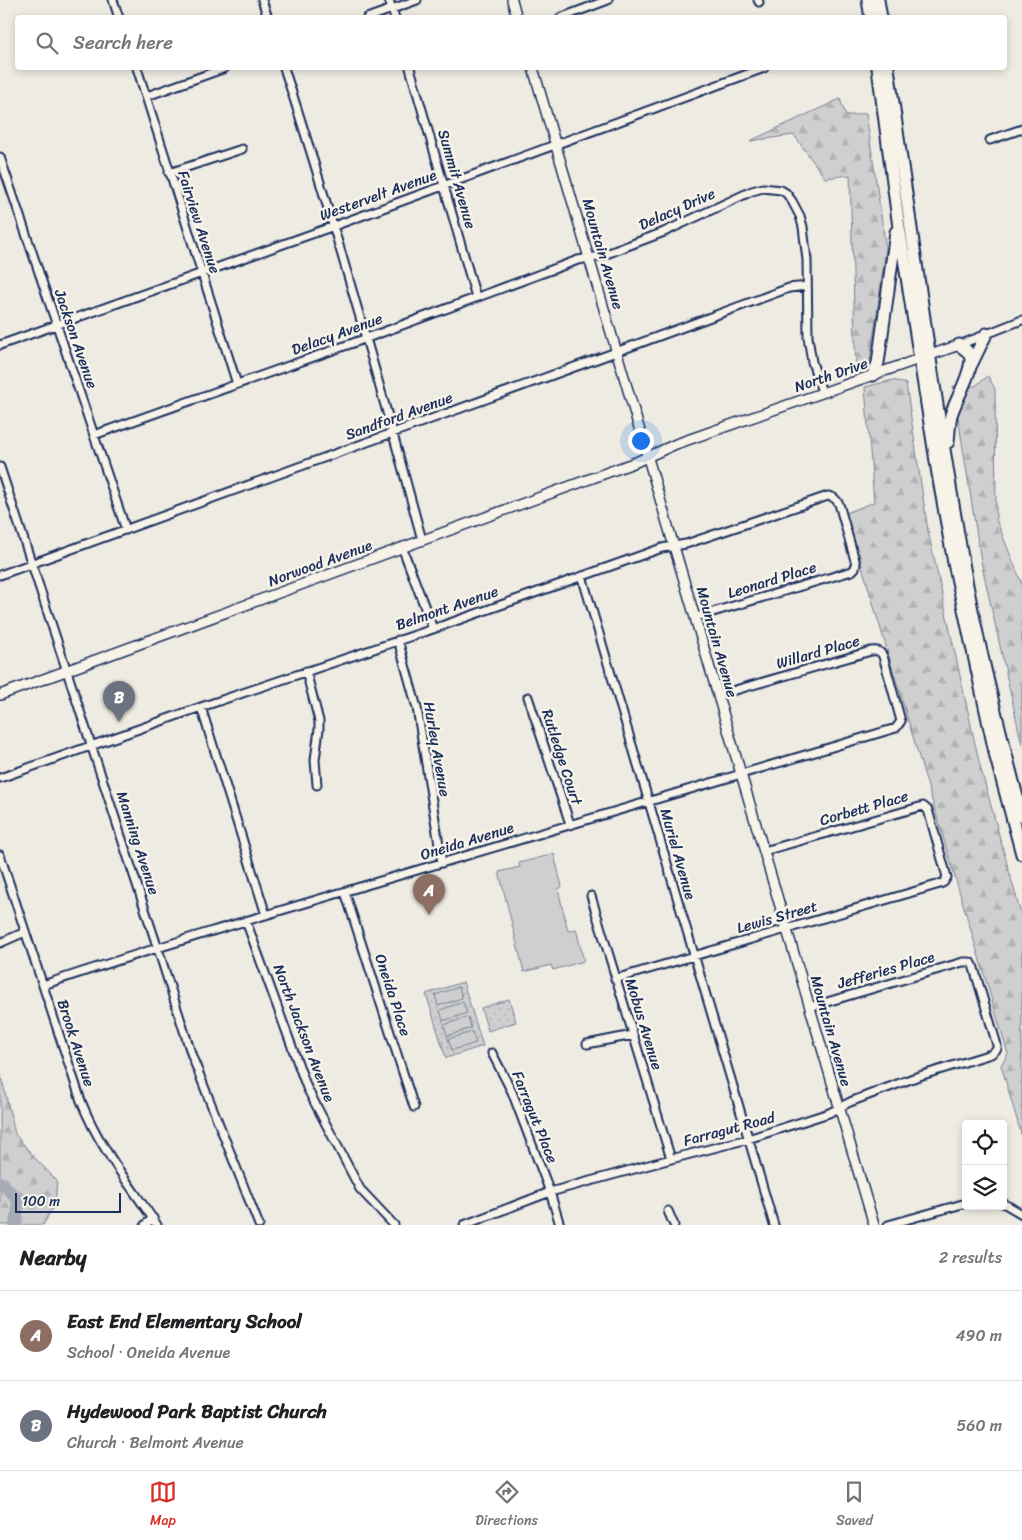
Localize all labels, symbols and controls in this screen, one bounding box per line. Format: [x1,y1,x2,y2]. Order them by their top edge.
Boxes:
search box [15,15,1007,70]
text: Search here [73,26,173,59]
icon: search [33,29,61,57]
street label: Summit Avenue [430,126,484,232]
street label: Westervelt Avenue [316,162,440,228]
street label: Fairview Avenue [170,167,228,277]
street label: Delacy Drive [634,180,720,237]
street label: Mountain Avenue [575,195,631,313]
street label: Jackson Avenue [46,285,105,393]
street label: Delacy Avenue [288,305,387,363]
street label: North Drive [791,350,872,400]
street label: Sandford Avenue [342,384,457,448]
your location [628,428,654,454]
street label: Norwood Avenue [264,532,376,594]
street label: Leonard Place [724,554,820,606]
street label: Belmont Avenue [392,578,502,638]
street label: Mountain Avenue [689,583,745,701]
street label: Willard Place [773,628,863,676]
pin: B [103,681,135,722]
street label: Hurley Avenue [416,699,458,799]
street label: Rutledge Court [534,706,590,809]
street label: Corbett Place [817,783,912,833]
street label: Manning Avenue [109,788,167,898]
street label: Muriel Avenue [653,805,703,903]
street label: Oneida Avenue [417,814,517,868]
pin: A [413,874,445,915]
street label: Lewis Street [733,893,821,941]
street label: Jefferies Place [833,944,938,997]
street label: Oneida Place [367,951,419,1040]
street label: North Jackson Avenue [266,960,342,1106]
street label: Mountain Avenue [803,972,859,1090]
street label: Mobus Avenue [618,975,670,1073]
street label: Brook Avenue [50,996,102,1090]
street label: Farragut Place [505,1067,565,1167]
street label: Farragut Road [680,1104,779,1154]
map controls [962,1120,1007,1210]
button: locate [962,1120,1007,1165]
button: layers [962,1165,1007,1210]
text: 100 m [22,1189,60,1214]
scale bar [15,1190,121,1213]
text: Nearby [20,1239,86,1277]
text: 2 results [939,1243,1002,1272]
text: East End Elementary School [67,1305,302,1338]
text: A [31,1321,41,1350]
text: 490 m [956,1321,1002,1350]
text: School · Oneida Avenue [67,1338,230,1367]
text: Hydewood Park Baptist Church [67,1395,327,1428]
text: B [31,1411,41,1440]
text: 560 m [957,1411,1002,1440]
text: Church · Belmont Avenue [67,1428,244,1457]
tab: Map [149,1478,177,1533]
tab: Directions [475,1478,538,1533]
tab: Saved [836,1478,873,1533]

